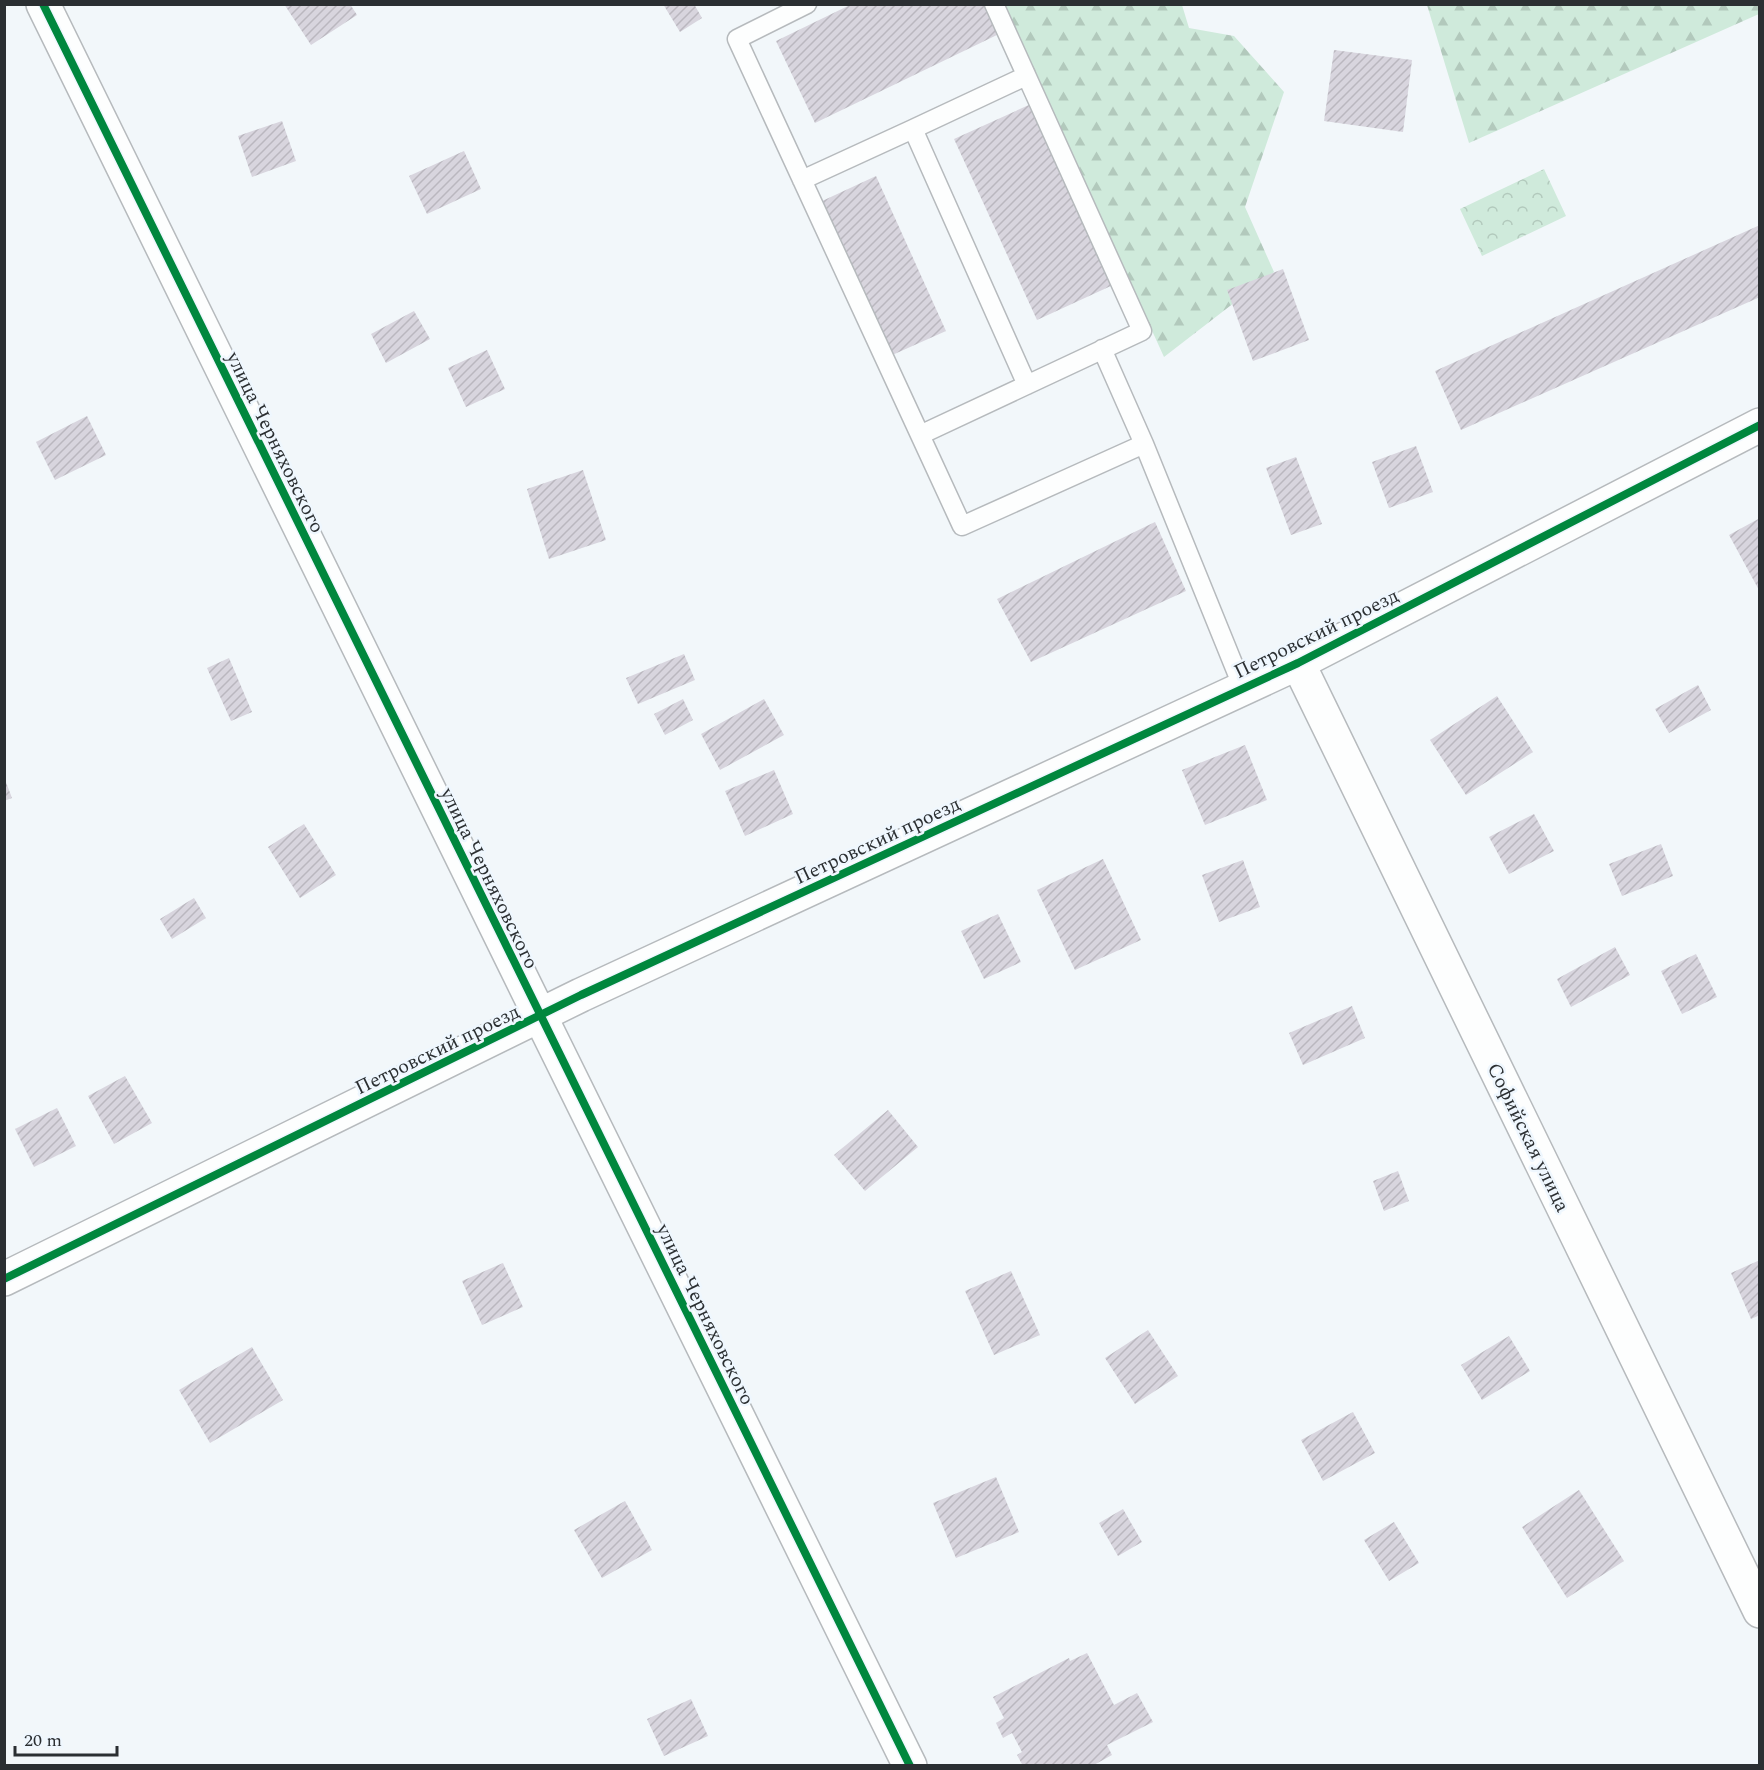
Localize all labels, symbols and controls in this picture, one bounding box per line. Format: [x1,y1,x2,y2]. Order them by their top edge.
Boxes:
street label: улица Черняховского [218,346,332,538]
street label: Петровский проезд [1229,581,1404,687]
street label: улица Черняховского [432,782,546,974]
street label: Петровский проезд [789,789,966,893]
street label: Петровский проезд [350,997,525,1103]
street label: Софийская улица [1479,1058,1577,1217]
street label: улица Черняховского [648,1218,762,1410]
scale bar [15,1719,117,1757]
text: 20 m [24,1727,62,1754]

